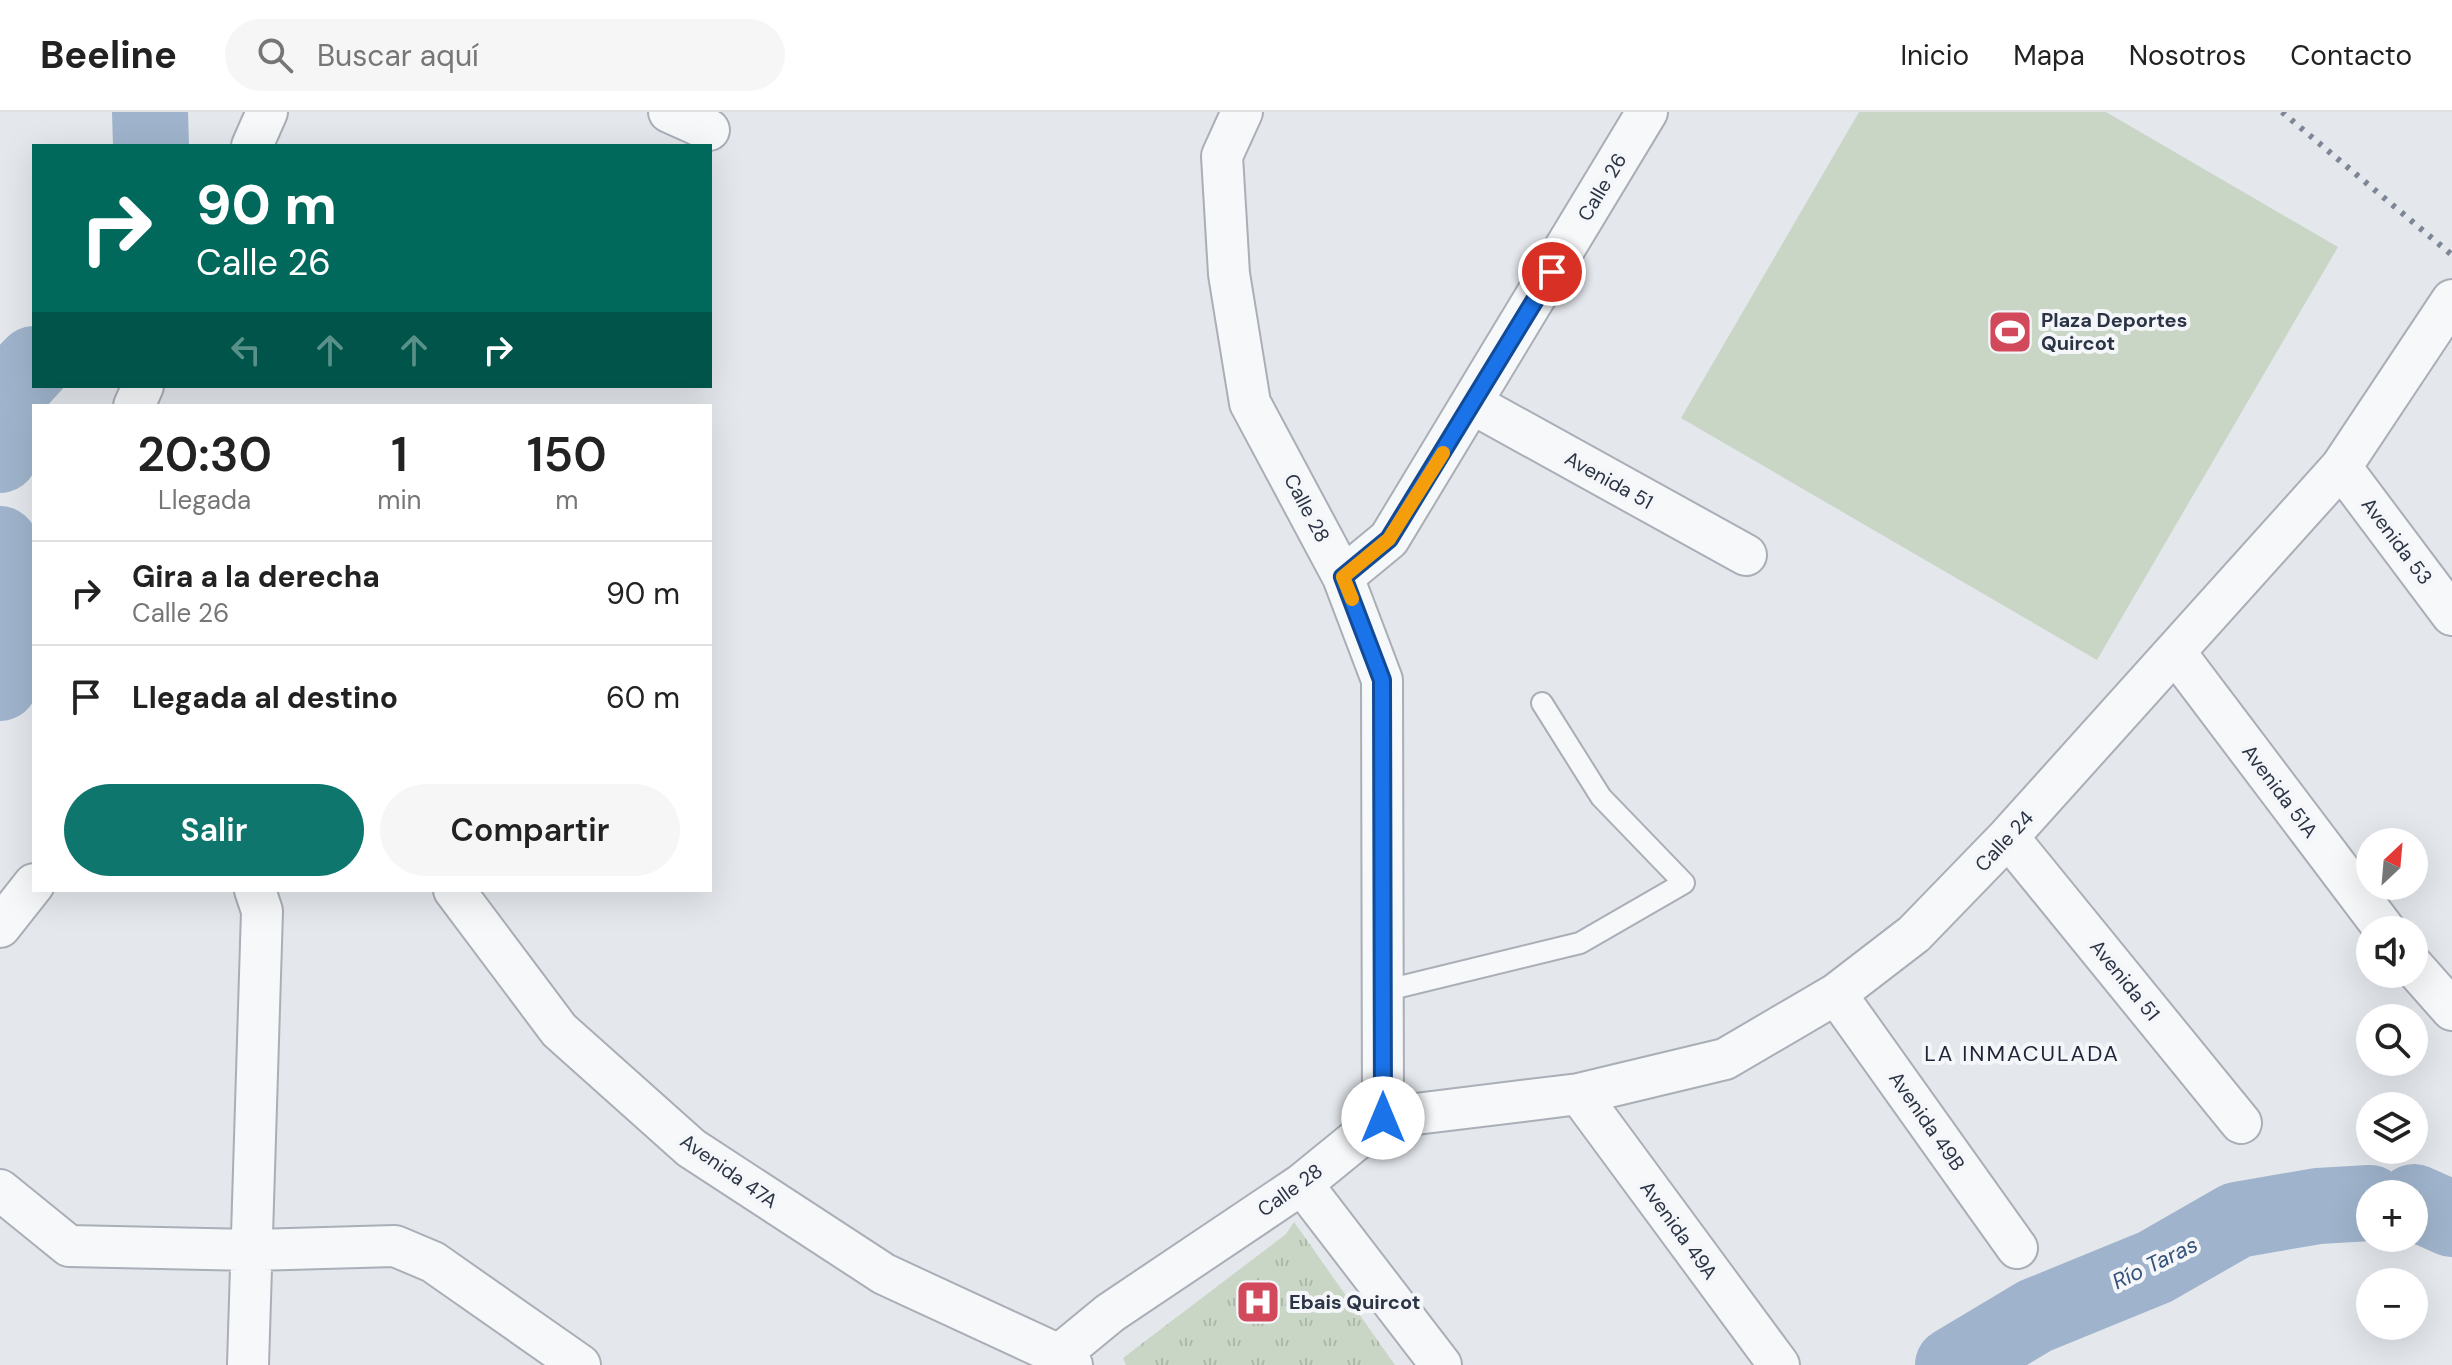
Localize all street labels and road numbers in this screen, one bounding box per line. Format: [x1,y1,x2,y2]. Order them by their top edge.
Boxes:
street label: Calle 26 [1572,148,1632,226]
street label: Avenida 51 [1560,445,1658,515]
street label: Calle 28 [1278,469,1336,547]
street label: Avenida 53 [2356,492,2438,590]
street label: Avenida 51A [2236,739,2324,843]
street label: Calle 24 [1969,805,2039,877]
street label: Avenida 51 [2084,934,2166,1026]
street label: Avenida 49B [1883,1066,1971,1176]
street label: Avenida 47A [675,1128,783,1214]
street label: Calle 28 [1252,1158,1328,1222]
street label: Avenida 49A [1634,1176,1724,1284]

